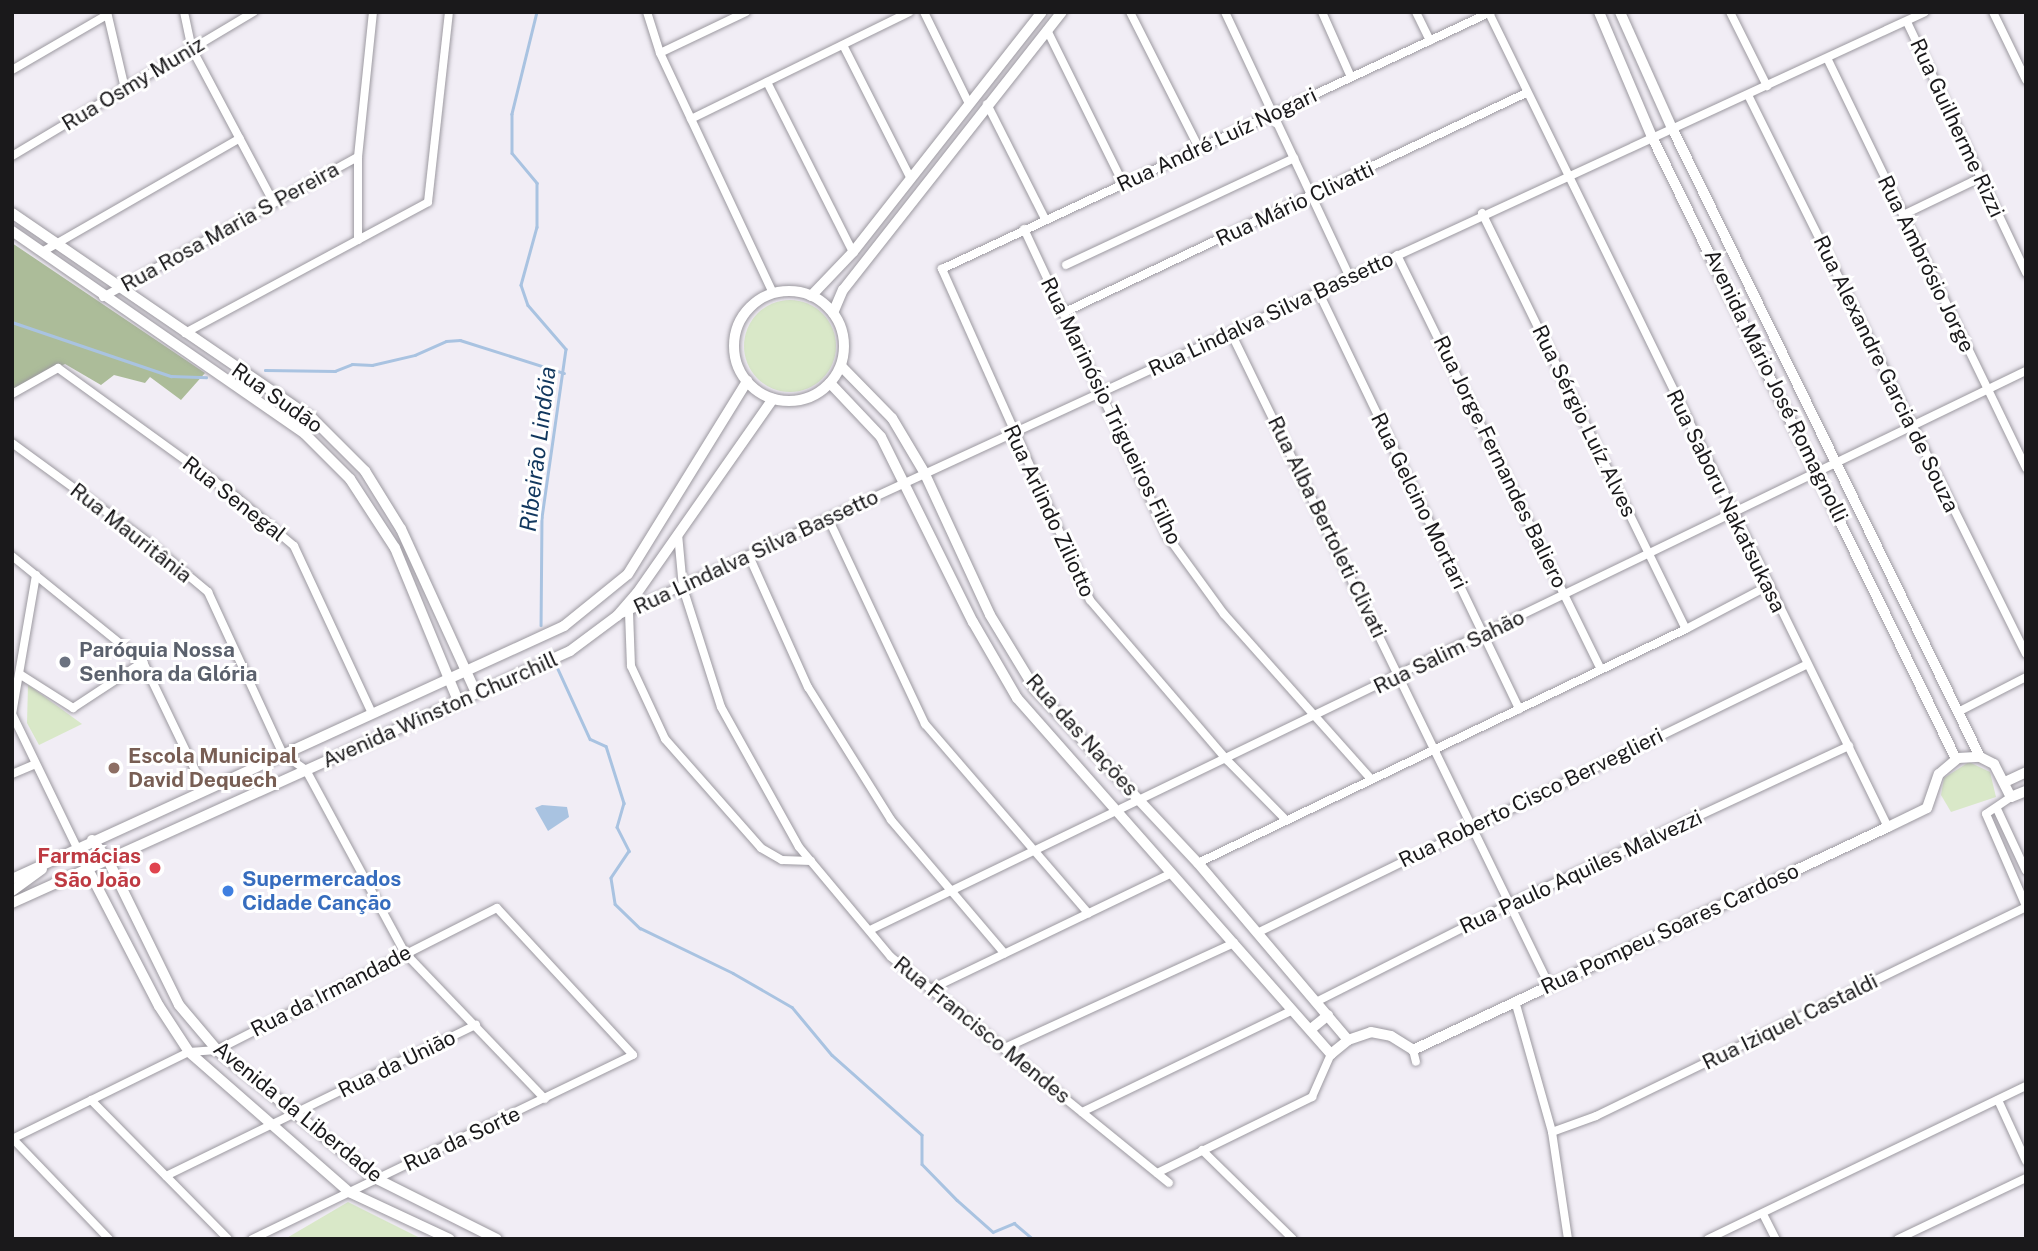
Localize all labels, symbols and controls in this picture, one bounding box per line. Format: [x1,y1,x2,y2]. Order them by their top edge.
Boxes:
street label: Rua Osmy Muniz [57,32,209,136]
street label: Rua Guilherme Rizzi [1904,35,2010,221]
street label: Rua André Luíz Nogari [1113,83,1321,197]
street label: Rua Mário Clivatti [1212,156,1378,252]
street label: Rua Rosa Maria S Pereira [117,157,343,297]
street label: Rua Ambrósio Jorge [1872,171,1980,357]
street label: Rua Alexandre Garcia de Souza [1808,231,1964,517]
street label: Avenida Mário José Romagnolli [1699,245,1853,527]
street label: Rua Lindalva Silva Bassetto [1145,246,1397,382]
street label: Rua Marinósio Trigueiros Filho [1035,273,1187,549]
street label: Rua Sérgio Luíz Alves [1527,321,1641,521]
street label: Rua Jorge Fernandes Baliero [1428,332,1572,592]
street label: Rua Sudão [227,358,327,438]
water label: Ribeirão Lindóia [514,365,562,533]
street label: Rua Saboru Nakatsukasa [1661,385,1791,617]
street label: Rua Gelcino Mortari [1365,409,1473,593]
street label: Rua Alba Bertoleti Clivati [1262,412,1392,642]
street label: Rua Arlindo Ziliotto [998,421,1100,601]
street label: Rua Senegal [178,451,290,547]
street label: Rua Mauritânia [65,478,197,588]
street label: Rua Lindalva Silva Bassetto [630,484,882,620]
street label: Rua Salim Sahão [1370,605,1528,699]
place label: Paróquia Nossa Senhora da Glória [79,637,257,687]
street label: Avenida Winston Churchill [318,647,562,773]
marker: Paróquia Nossa Senhora da Glória [57,654,73,670]
street label: Rua das Nações [1021,669,1143,801]
street label: Rua Roberto Cisco Berveglieri [1395,723,1667,873]
place label: Escola Municipal David Dequech [128,743,298,793]
marker: Escola Municipal David Dequech [106,760,122,776]
street label: Rua Paulo Aquiles Malvezzi [1456,805,1706,939]
place label: Farmácias São João [37,843,141,893]
street label: Rua Pompeu Soares Cardoso [1537,858,1803,1000]
marker: Farmácias São João [147,860,163,876]
place label: Supermercados Cidade Canção [242,866,401,916]
marker: Supermercados Cidade Canção [220,883,236,899]
street label: Rua da Irmandade [247,940,415,1042]
street label: Rua Francisco Mendes [889,951,1075,1109]
street label: Rua Iziquel Castaldi [1698,969,1882,1075]
street label: Rua da União [334,1025,460,1103]
street label: Avenida da Liberdade [208,1036,388,1188]
street label: Rua da Sorte [400,1101,524,1177]

